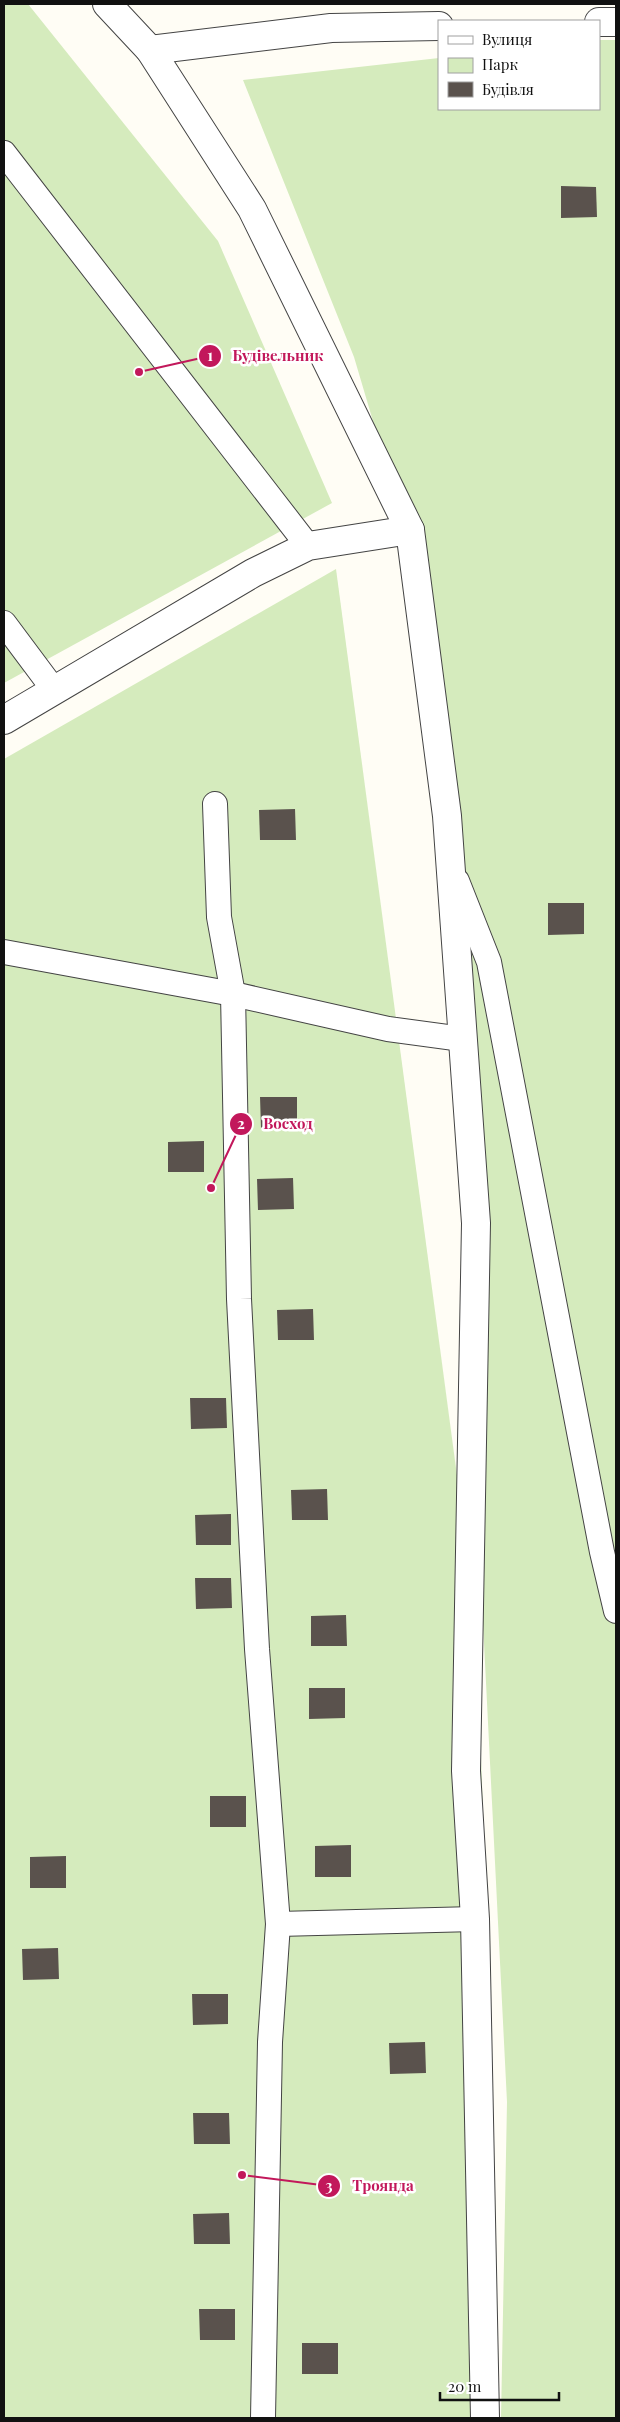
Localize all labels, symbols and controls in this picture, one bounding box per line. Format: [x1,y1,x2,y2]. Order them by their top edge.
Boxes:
legend [438,20,600,110]
text: Вулиця [482,29,532,49]
text: Парк [482,54,518,74]
text: Будівля [482,79,534,99]
callout: Будівельник [197,341,333,371]
text: 1 [207,345,213,365]
text: Будівельник [233,345,324,365]
callout: Восход [228,1109,323,1139]
text: 2 [237,1113,245,1133]
text: Восход [263,1113,313,1133]
callout: Троянда [317,2171,423,2201]
text: 3 [325,2175,333,2195]
text: Троянда [352,2175,414,2195]
scale bar [440,2370,559,2402]
text: 20 m [448,2376,482,2396]

